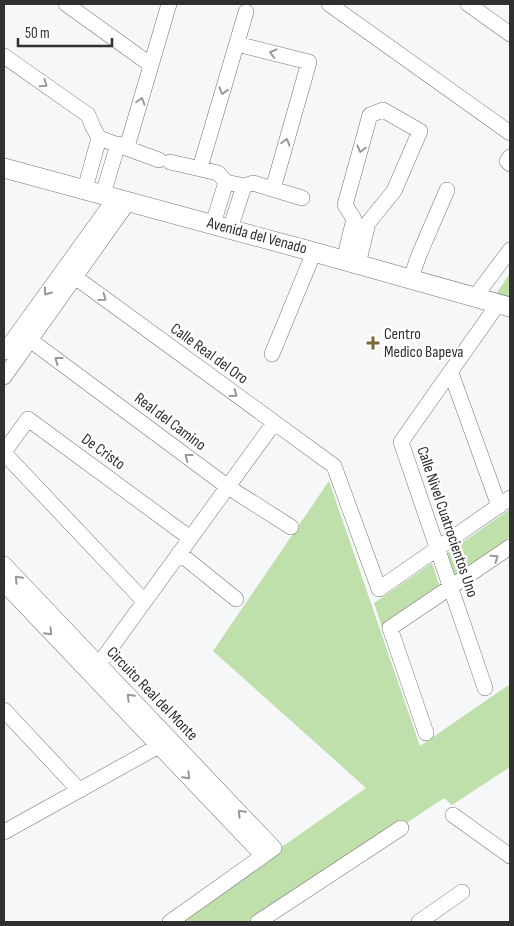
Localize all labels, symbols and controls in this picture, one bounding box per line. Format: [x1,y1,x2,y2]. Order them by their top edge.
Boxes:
scale bar [18,15,111,47]
text: 50 m [25,24,50,43]
one-way arrow [268,48,277,59]
one-way arrow [38,78,48,87]
one-way arrow [218,86,228,94]
one-way arrow [135,97,145,105]
one-way arrow [280,137,291,146]
one-way arrow [356,144,366,152]
street label: Avenida del Venado [204,213,309,258]
one-way arrow [44,286,53,296]
one-way arrow [97,292,107,301]
street label: Calle Real del Oro [166,319,252,389]
place label: Centro Medico Bapeva [384,325,464,362]
marker: Centro Medico Bapeva [366,336,380,350]
one-way arrow [55,358,64,366]
one-way arrow [228,388,238,397]
street label: Real del Camino [131,389,209,455]
street label: De Cristo [77,430,129,474]
street label: Calle Nivel Cuatrocientos Uno [412,444,482,600]
one-way arrow [185,455,194,463]
one-way arrow [489,555,499,564]
one-way arrow [15,576,24,585]
one-way arrow [43,627,52,636]
street label: Circuito Real del Monte [102,643,202,745]
one-way arrow [127,694,136,703]
one-way arrow [181,770,190,779]
one-way arrow [238,809,247,818]

